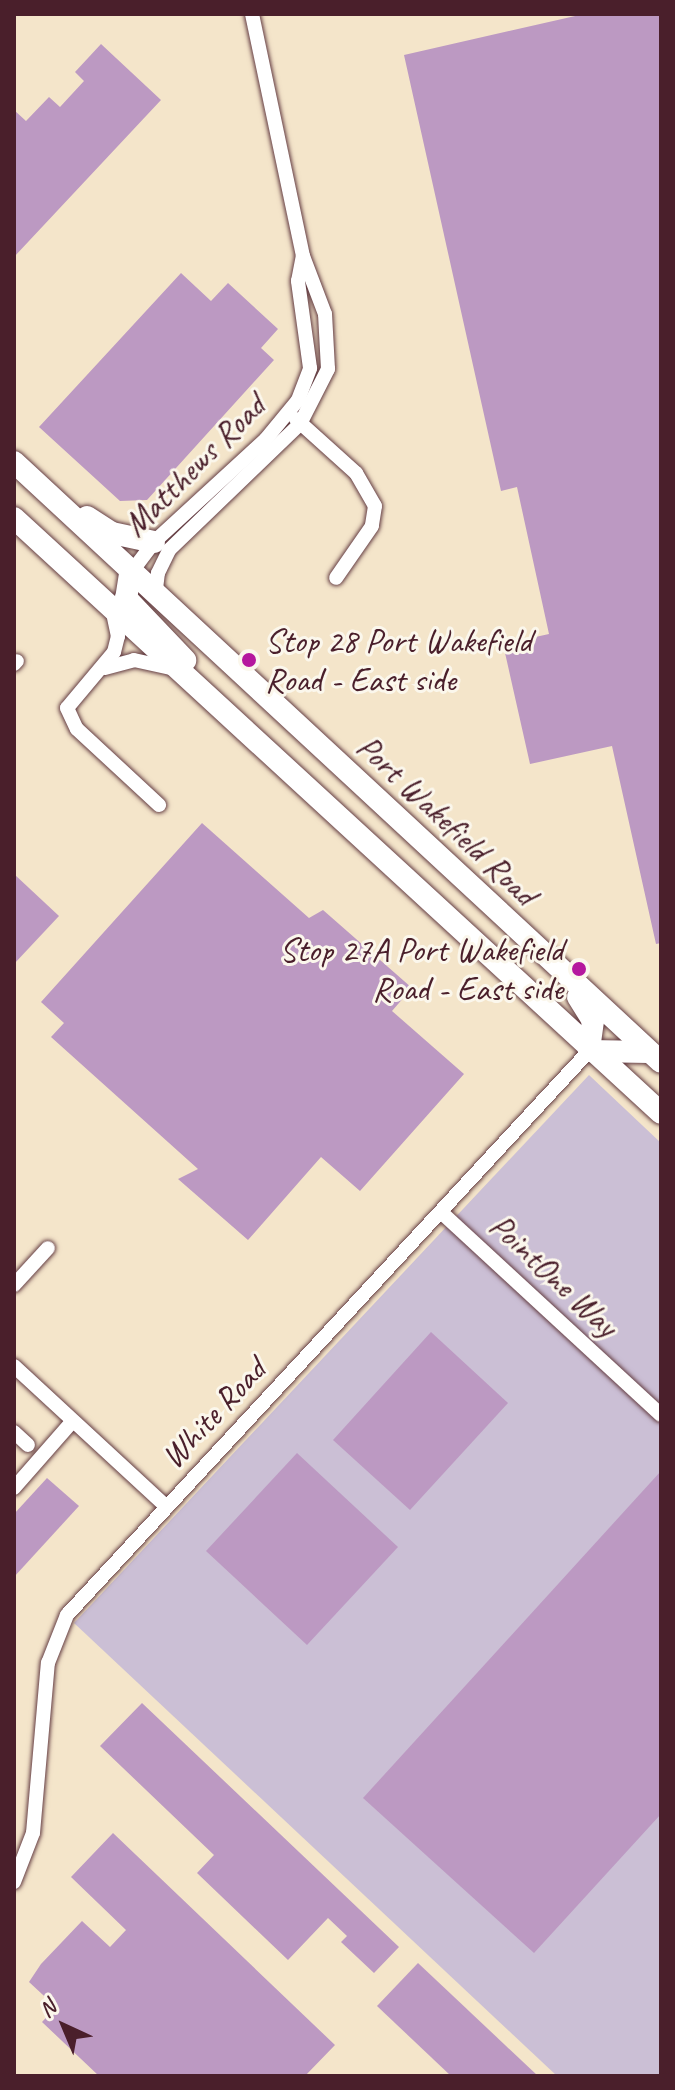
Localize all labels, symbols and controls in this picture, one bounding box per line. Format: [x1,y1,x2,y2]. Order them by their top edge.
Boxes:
street label: Matthews Road [115,386,273,544]
place label: Stop 28 Port Wakefield Road - East side [265,620,532,700]
marker: Stop 28 Port Wakefield Road - East side [240,651,258,669]
street label: Port Wakefield Road [348,726,546,914]
place label: Stop 27A Port Wakefield Road - East side [279,929,563,1008]
marker: Stop 27A Port Wakefield Road - East side [570,960,588,978]
street label: PointOne Way [481,1205,627,1345]
street label: White Road [152,1350,274,1476]
north arrow [24,1986,104,2066]
text: N [33,1994,62,2024]

